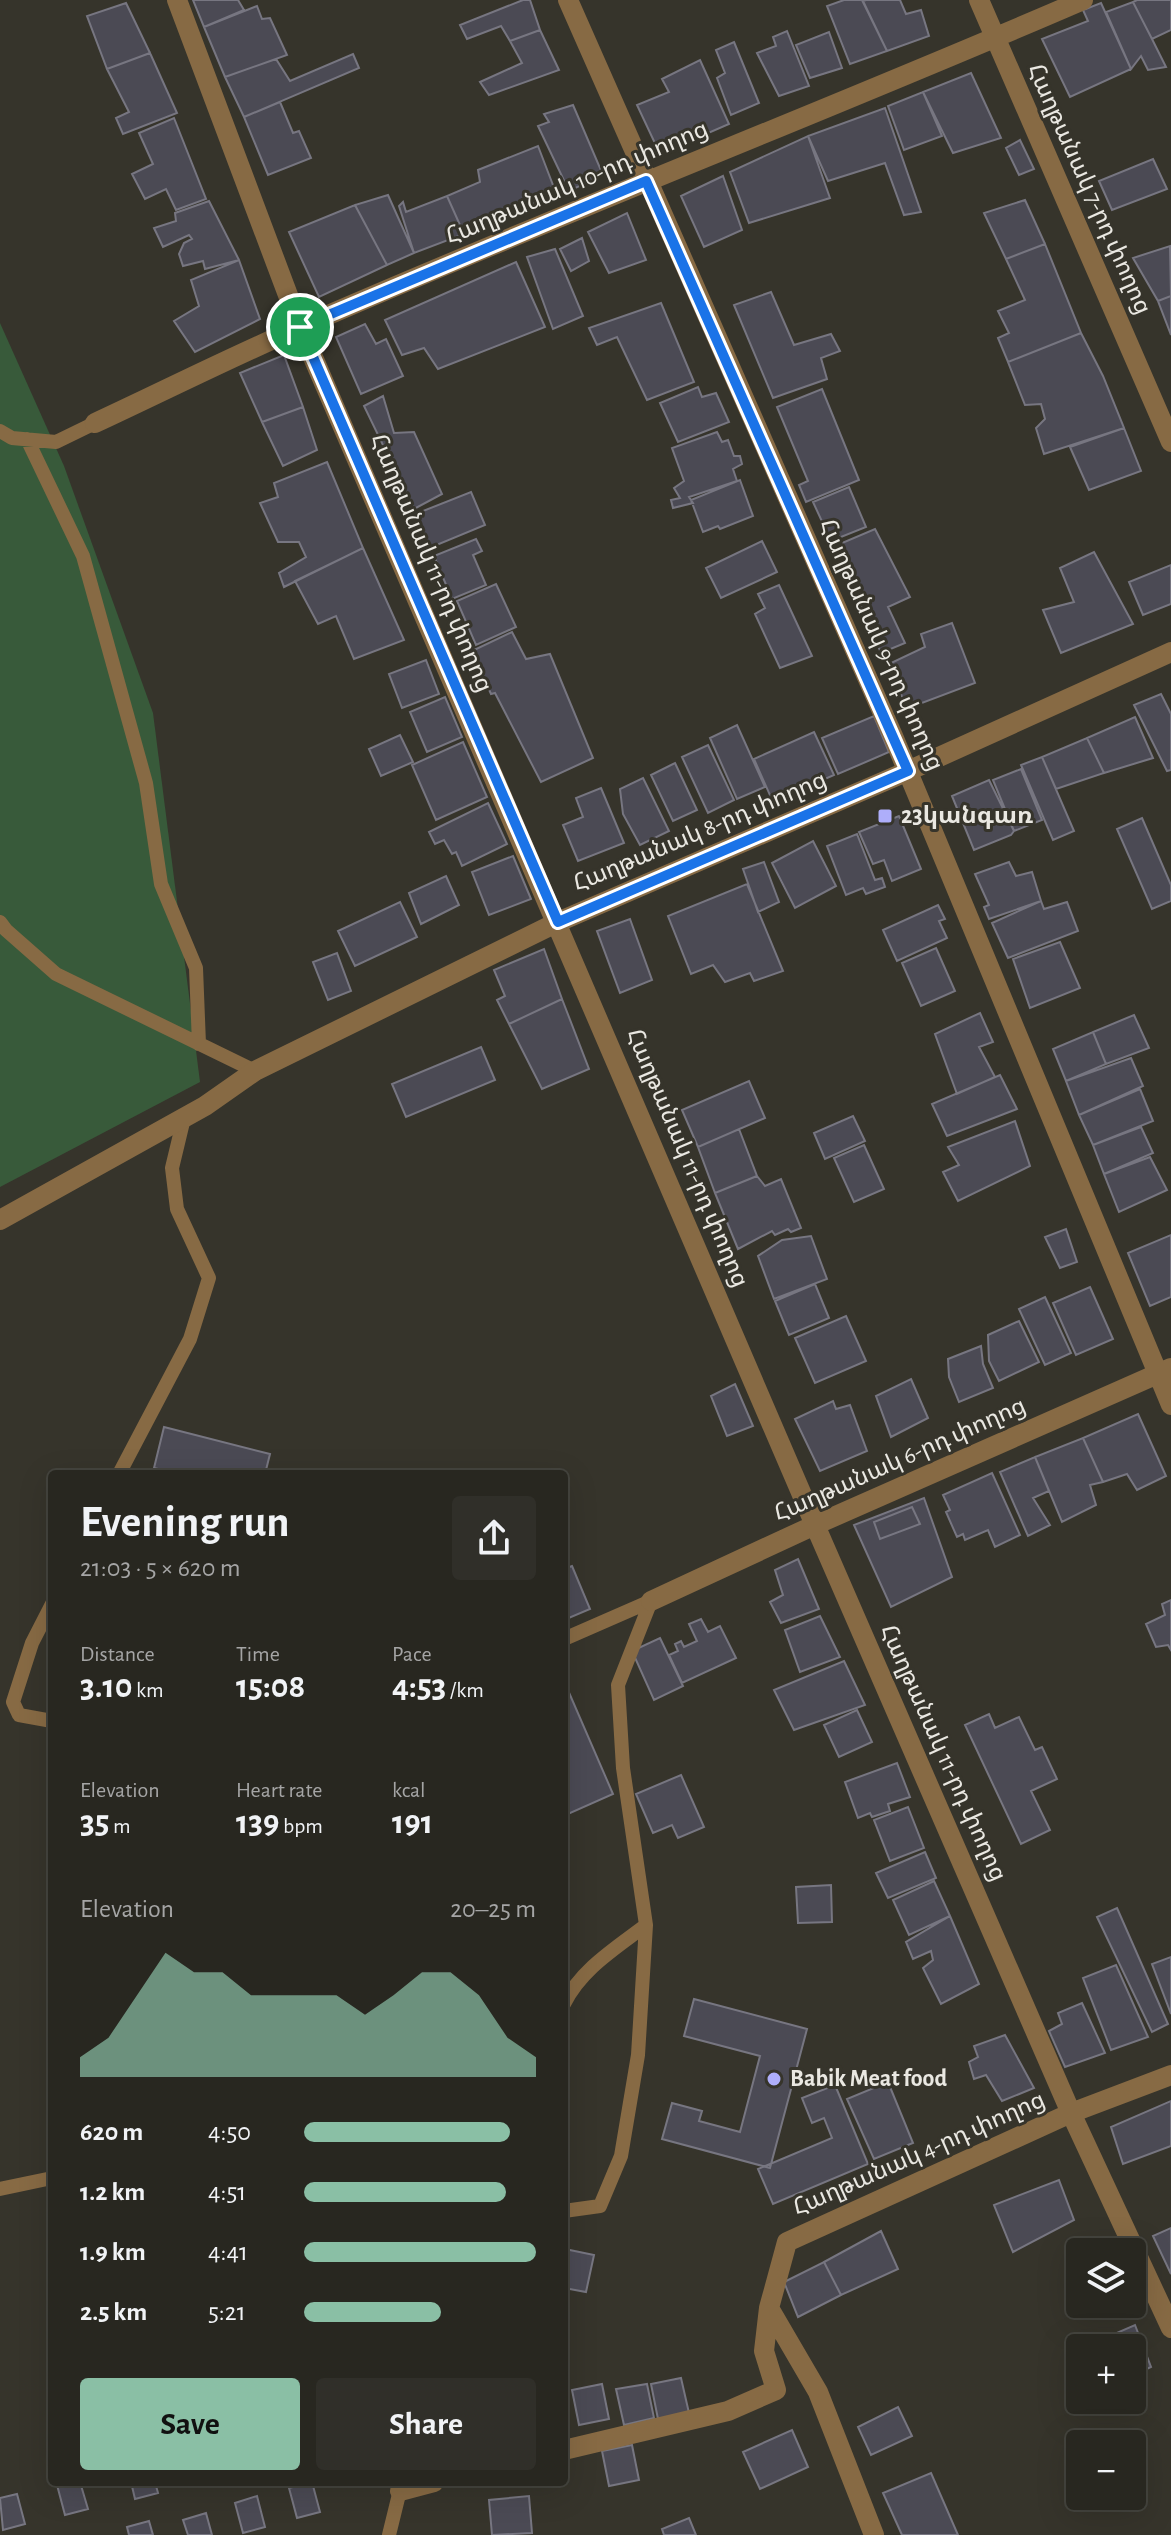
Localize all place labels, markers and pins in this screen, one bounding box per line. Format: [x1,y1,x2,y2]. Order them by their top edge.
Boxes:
pin [266,293,334,361]
place label: 23կանգառ [901,804,1033,829]
marker: 23կանգառ [876,807,894,825]
place label: Babik Meat food [790,2067,947,2091]
marker: Babik Meat food [765,2070,783,2088]

